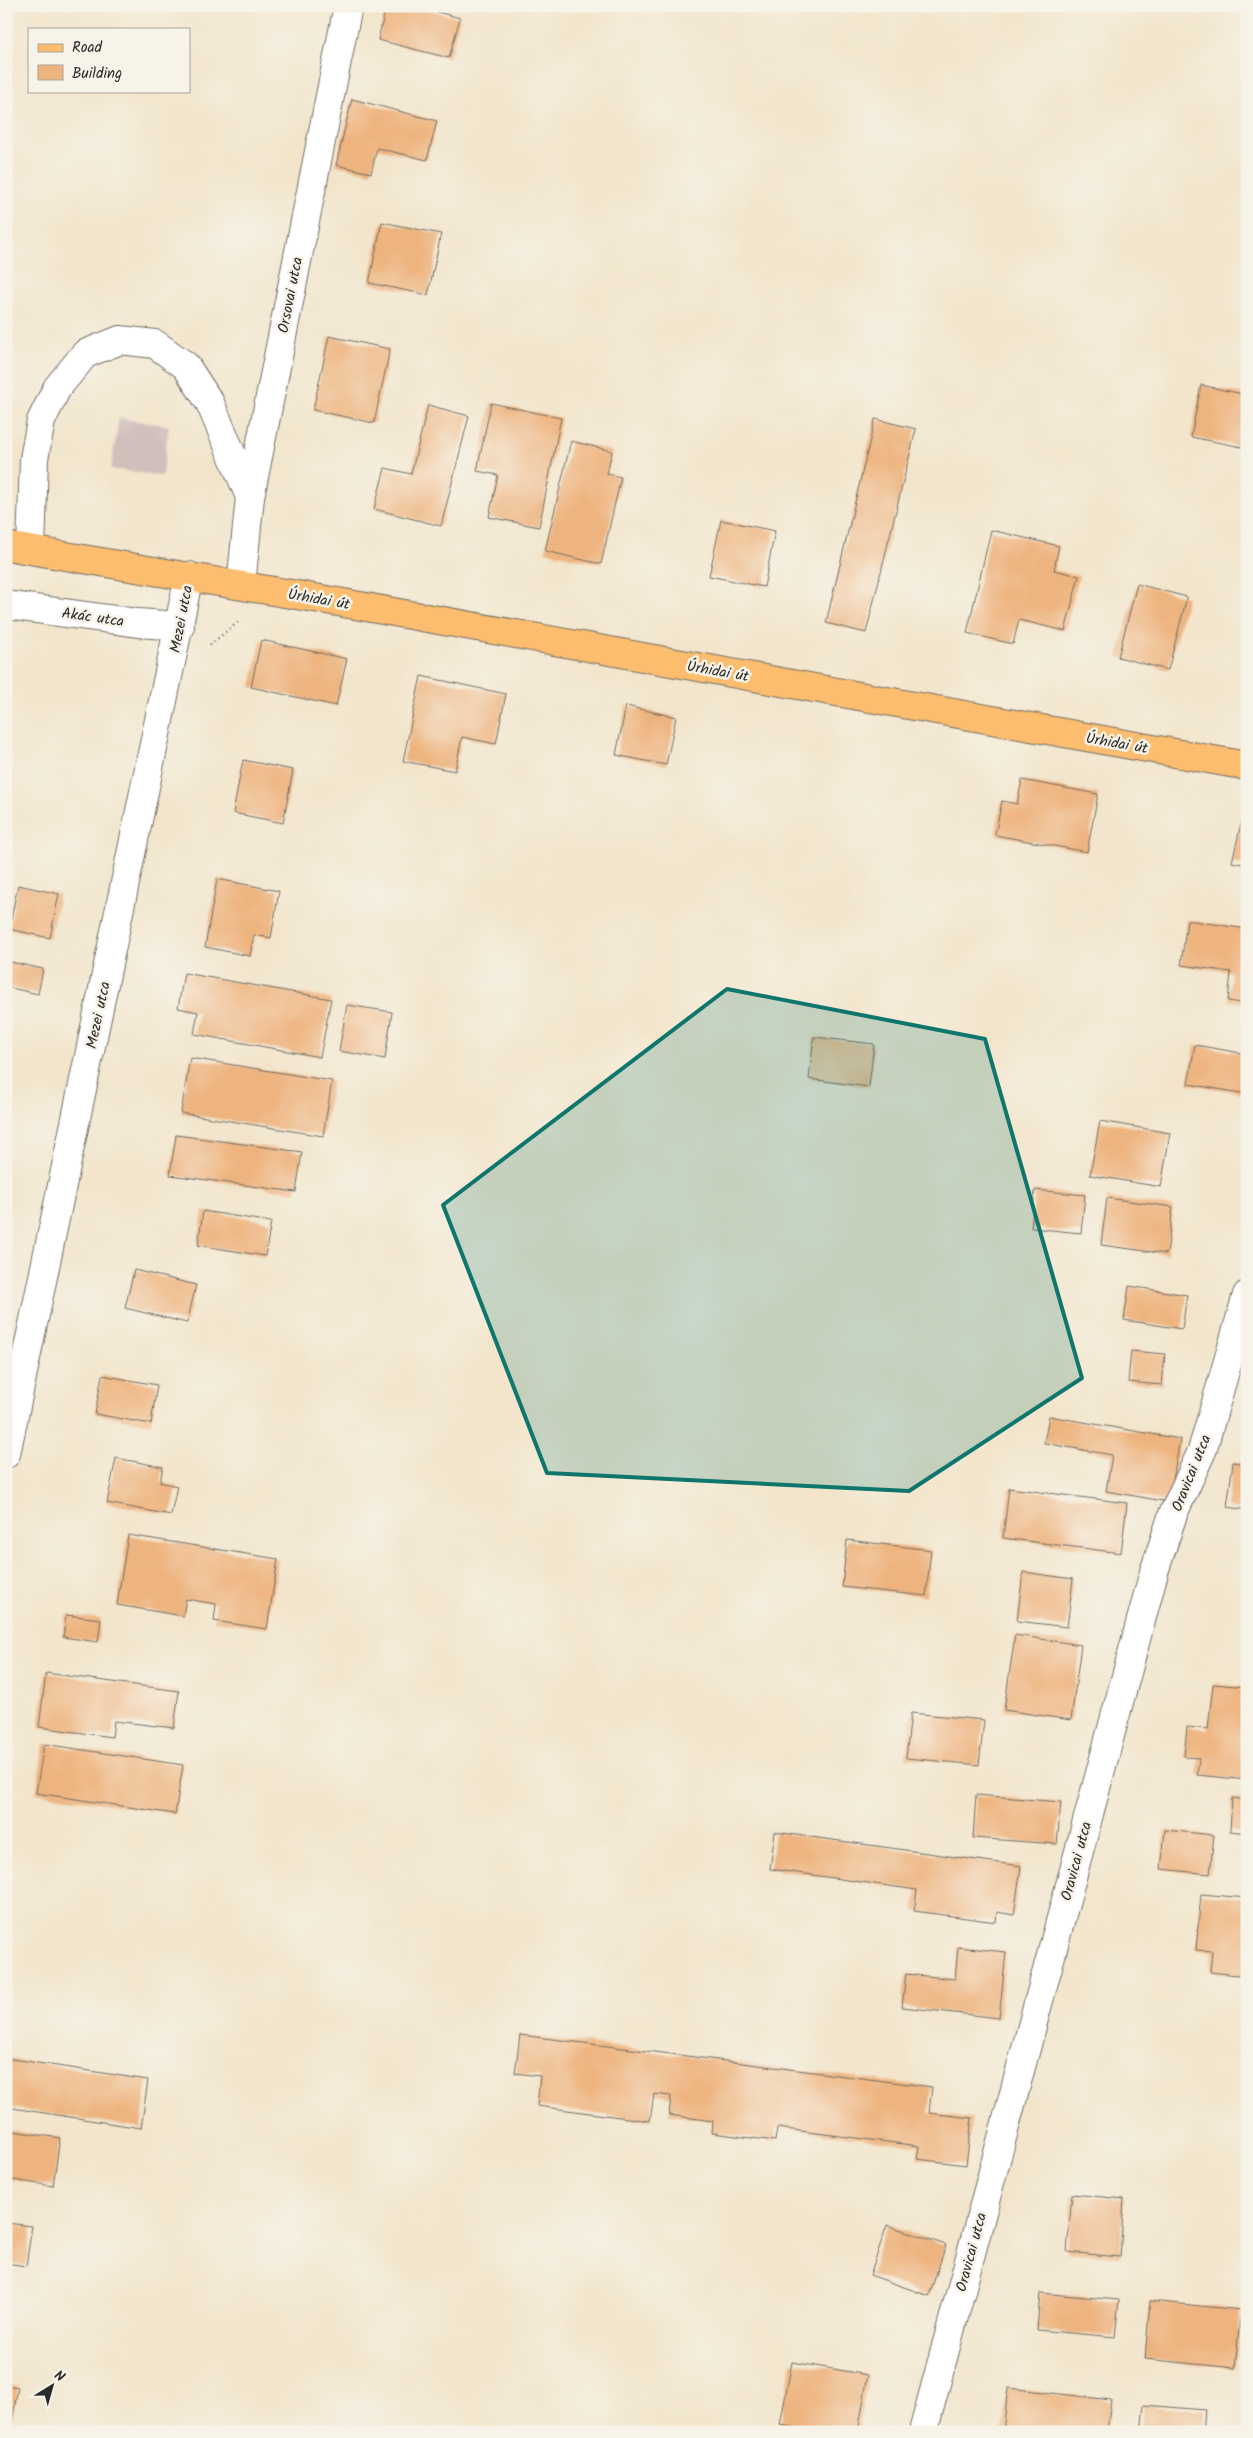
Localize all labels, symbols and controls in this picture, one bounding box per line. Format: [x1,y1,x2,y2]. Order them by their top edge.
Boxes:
legend [28,28,190,92]
text: Road [72,36,103,60]
text: Building [72,62,122,86]
street label: Orsovai utca [272,255,310,335]
street label: Mezei utca [164,583,200,655]
street label: Úrhidai út [286,583,352,617]
street label: Akác utca [60,602,126,634]
street label: Úrhidai út [685,655,751,689]
street label: Úrhidai út [1084,727,1150,761]
street label: Mezei utca [80,979,118,1051]
street label: Oravicai utca [1166,1431,1218,1515]
street label: Oravicai utca [1055,1819,1099,1904]
street label: Oravicai utca [950,2210,994,2295]
north arrow [28,2360,78,2410]
text: N [49,2365,69,2388]

